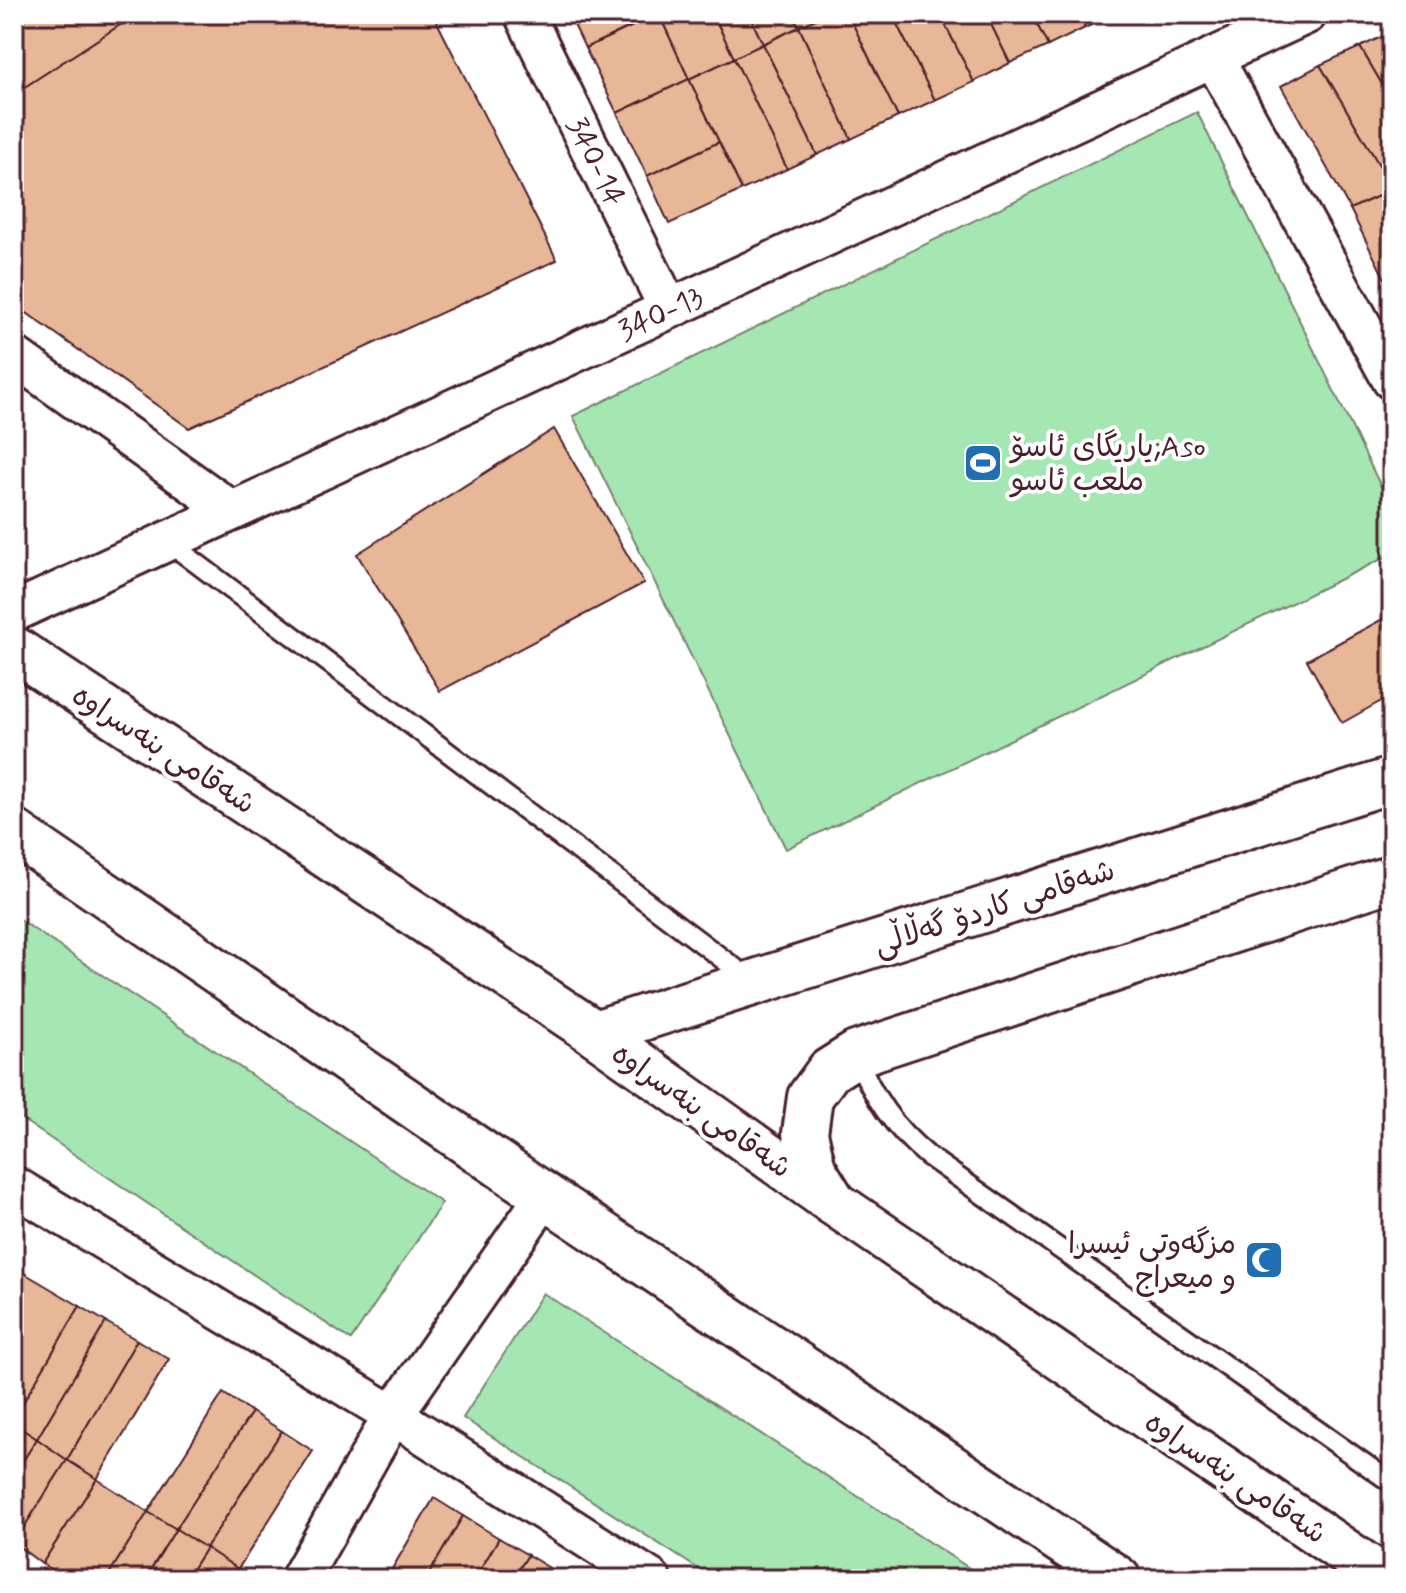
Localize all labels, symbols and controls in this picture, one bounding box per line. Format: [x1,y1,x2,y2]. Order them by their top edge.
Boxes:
street label: 340-14 [557,111,633,213]
street label: 340-13 [612,278,710,351]
place label: یاریگای ئاسۆ;Aso ملعب ئاسو [1009,428,1206,501]
sports icon: یاریگای ئاسۆ;Aso ملعب ئاسو [962,442,1004,484]
street label: شەقامی بنەسراوە [64,676,262,824]
street label: شەقامی کاردۆ گەڵاڵی [868,847,1120,966]
street label: شەقامی بنەسراوە [603,1035,799,1188]
place label: مزگەوتی ئیسرا و میعراج [1068,1225,1236,1298]
mosque icon: مزگەوتی ئیسرا و میعراج [1243,1239,1285,1281]
street label: شەقامی بنەسراوە [1137,1403,1334,1554]

